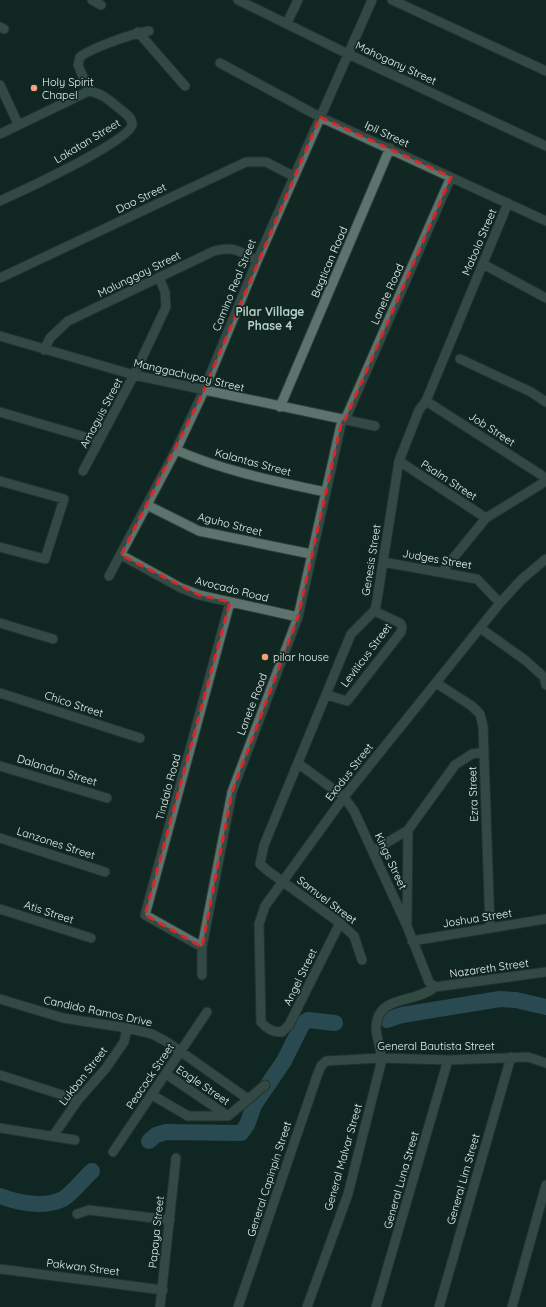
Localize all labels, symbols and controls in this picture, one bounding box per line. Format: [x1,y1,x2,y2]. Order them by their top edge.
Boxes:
street label: Mahogany Street [353,38,439,88]
place label: Holy Spirit Chapel [42,75,94,102]
marker: Holy Spirit Chapel [29,83,39,93]
street label: Lakatan Street [51,116,123,166]
street label: Ipil Street [363,118,412,150]
street label: Dao Street [114,180,169,216]
street label: Mabolo Street [459,206,499,278]
street label: Bagtican Road [308,224,350,300]
street label: Camino Real Street [209,237,259,333]
street label: Malunggay Street [95,248,183,300]
street label: Lanete Road [367,261,407,327]
district label: Pilar Village Phase 4 [236,304,304,333]
street label: Manggachupoy Street [132,355,246,395]
street label: Amaguis Street [77,375,125,450]
street label: Job Street [466,409,518,449]
street label: Kalantas Street [213,445,293,479]
street label: Psalm Street [418,457,480,503]
street label: Aguho Street [196,509,264,539]
street label: Genesis Street [358,523,384,597]
street label: Judges Street [401,546,473,572]
street label: Avocado Road [194,573,270,605]
street label: Leviticus Street [337,620,395,690]
place label: pilar house [273,650,329,664]
marker: pilar house [260,652,270,662]
street label: Lanete Road [234,671,270,737]
street label: Chico Street [43,688,106,720]
street label: Exodus Street [322,740,376,804]
street label: Dalandan Street [15,751,99,789]
street label: Tindalo Road [152,752,184,822]
street label: Ezra Street [465,766,481,822]
street label: Lanzones Street [15,824,97,862]
street label: Kings Street [372,830,410,892]
street label: Samuel Street [294,873,360,927]
street label: Atis Street [22,897,76,927]
street label: Joshua Street [441,906,513,930]
street label: Angel Street [280,946,320,1008]
street label: Nazareth Street [448,955,530,980]
street label: Candido Ramos Drive [42,993,154,1029]
street label: General Bautista Street [377,1039,495,1053]
street label: Peacock Street [123,1040,177,1112]
street label: Lukban Street [56,1044,110,1108]
street label: Eagle Street [174,1062,233,1108]
street label: General Malvar Street [321,1102,365,1212]
street label: General Capinpin Street [244,1119,294,1238]
street label: General Luna Street [380,1129,422,1230]
street label: General Lim Street [443,1132,483,1226]
street label: Papaya Street [145,1195,167,1269]
street label: Pakwan Street [46,1256,121,1278]

